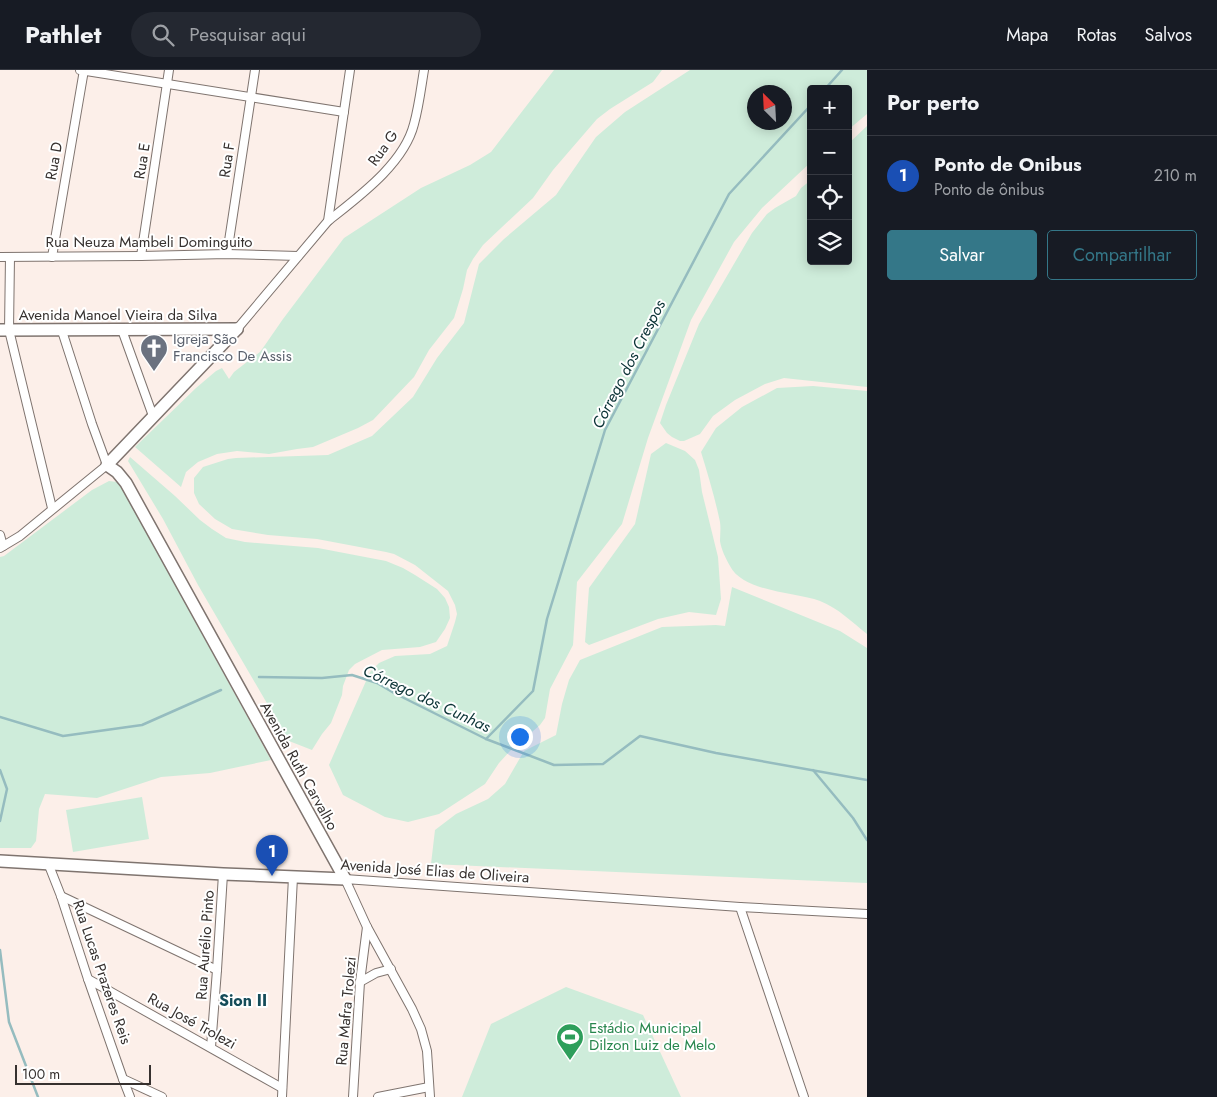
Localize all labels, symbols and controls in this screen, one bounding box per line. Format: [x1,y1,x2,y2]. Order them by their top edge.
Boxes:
search box [131,12,481,57]
text: Pathlet [25,17,101,52]
icon: search [149,21,177,49]
text: Pesquisar aqui [189,21,306,48]
text: Mapa [1006,22,1048,48]
text: Rotas [1076,22,1117,48]
text: Salvos [1145,22,1192,48]
north arrow [747,85,792,130]
map controls [807,85,852,265]
button: + [807,85,852,130]
text: Por perto [887,88,979,118]
street label: Rua G [362,126,404,170]
button: − [807,130,852,175]
street label: Rua D [40,140,68,182]
street label: Rua E [128,141,156,181]
street label: Rua F [213,141,241,179]
text: Ponto de Onibus [934,151,1082,178]
text: 1 [899,164,907,187]
text: 210 m [1154,164,1197,187]
button: locate [807,175,852,220]
text: Ponto de ônibus [934,178,1044,201]
button: layers [807,220,852,265]
button: Salvar [887,230,1037,280]
button: Compartilhar [1047,230,1197,280]
street label: Rua Neuza Mambeli Dominguito [45,231,253,253]
water label: Córrego dos Crespos [586,295,671,433]
street label: Avenida Manoel Vieira da Silva [19,304,217,326]
place label: Igreja São Francisco De Assis [173,328,292,367]
church icon: Igreja São Francisco De Assis [139,333,169,372]
water label: Córrego dos Cunhas [359,659,495,738]
street label: Avenida Ruth Carvalho [254,698,344,834]
your location [507,724,533,750]
pin: 1 [256,835,288,876]
street label: Avenida José Elias de Oliveira [340,853,530,889]
street label: Rua Aurélio Pinto [190,889,220,1001]
street label: Rua Lucas Prazeres Reis [67,897,137,1047]
street label: Rua Mafra Trolezi [330,956,362,1066]
street label: Rua José Trolezi [144,987,240,1055]
district label: Sion II [219,989,267,1012]
place label: Estádio Municipal Dilzon Luiz de Melo [589,1017,716,1056]
sports icon: Estádio Municipal Dilzon Luiz de Melo [555,1022,585,1061]
scale bar [15,1062,151,1085]
text: 100 m [22,1064,60,1084]

